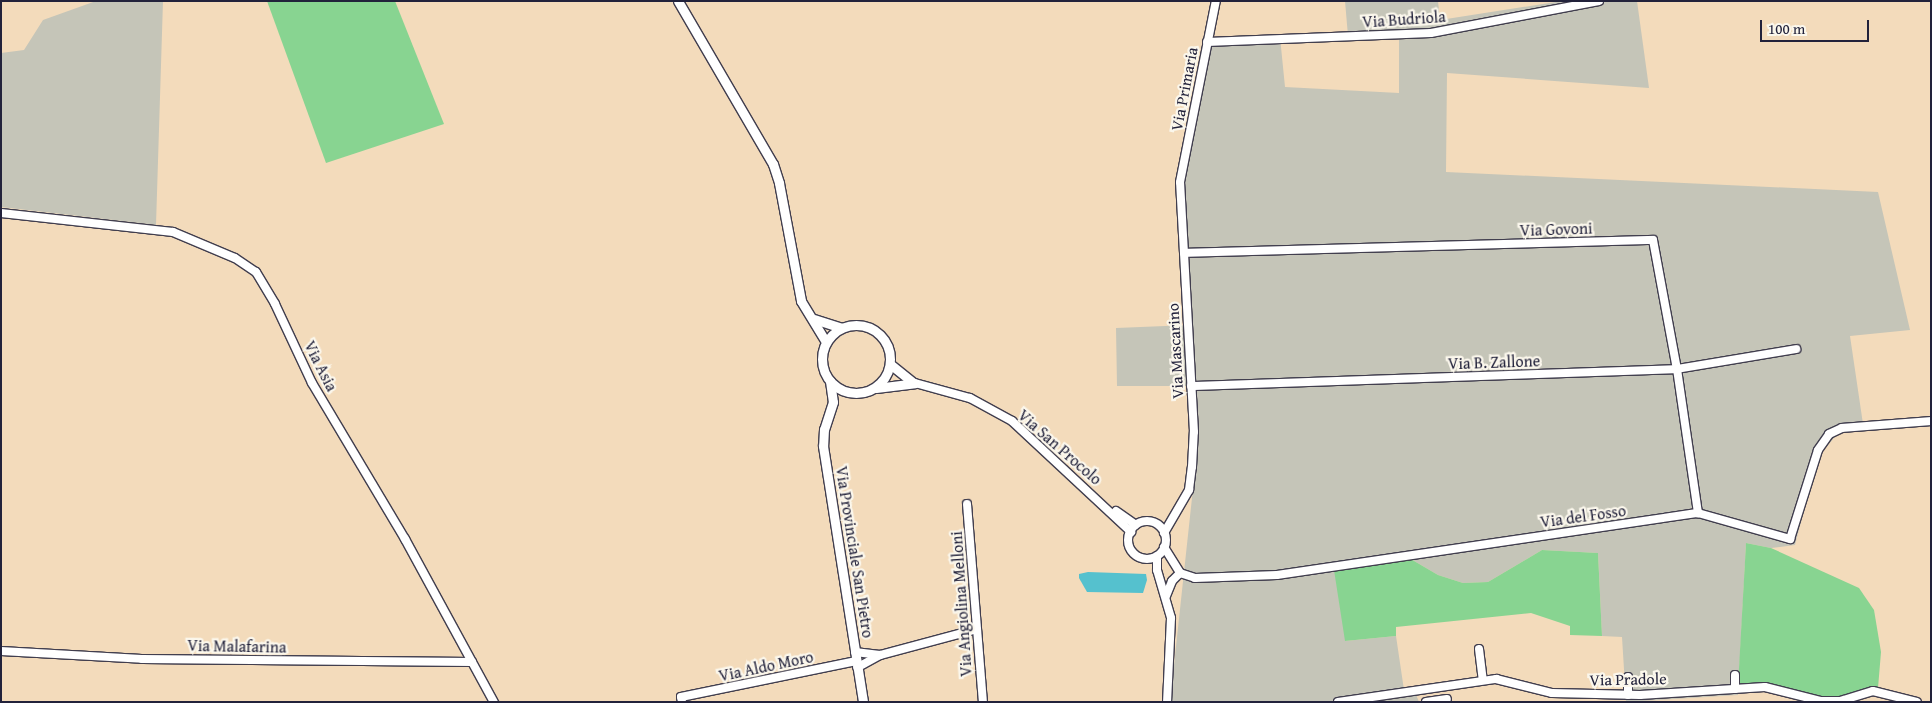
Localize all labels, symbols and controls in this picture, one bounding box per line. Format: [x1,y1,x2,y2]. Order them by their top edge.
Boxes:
street label: Via Budriola [1362,7,1446,31]
scale bar [1762,10,1871,42]
text: 100 m [1768,18,1805,39]
street label: Via Primaria [1166,45,1202,133]
street label: Via Govoni [1519,218,1593,240]
street label: Via Mascarino [1163,303,1187,399]
street label: Via Asia [300,338,342,394]
street label: Via B. Zallone [1448,351,1540,373]
street label: Via San Procolo [1014,405,1106,489]
street label: Via Provinciale San Pietro [832,465,878,639]
street label: Via del Fosso [1539,500,1627,532]
street label: Via Angiolina Melloni [946,531,976,677]
street label: Via Malafarina [187,636,287,656]
street label: Via Aldo Moro [717,647,815,685]
street label: Via Pradole [1589,669,1667,689]

